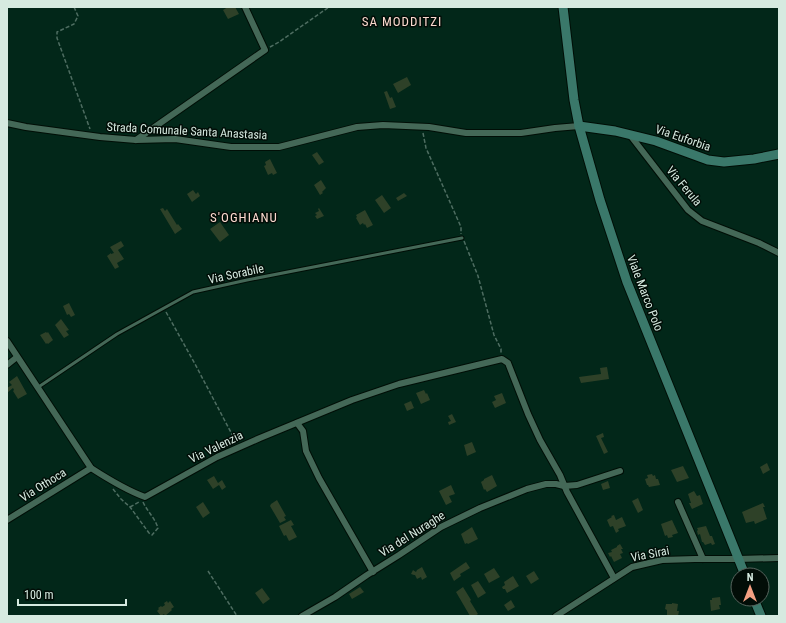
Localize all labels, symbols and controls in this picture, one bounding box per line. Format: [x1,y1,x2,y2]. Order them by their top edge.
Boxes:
district label: SA MODDITZI [362,14,442,29]
street label: Strada Comunale Santa Anastasia [106,120,268,142]
street label: Via Euforbia [654,122,713,154]
street label: Via Ferula [663,163,705,209]
district label: S'OGHIANU [210,210,278,225]
street label: Viale Marco Polo [624,253,666,333]
street label: Via Sorabile [207,261,265,287]
street label: Via Valenzia [187,428,245,466]
street label: Via Othoca [17,465,69,505]
street label: Via del Nuraghe [377,508,448,560]
street label: Via Sirai [630,543,670,565]
north arrow [730,567,770,607]
text: N [747,571,754,584]
scale bar [18,581,126,607]
text: 100 m [24,588,54,602]

